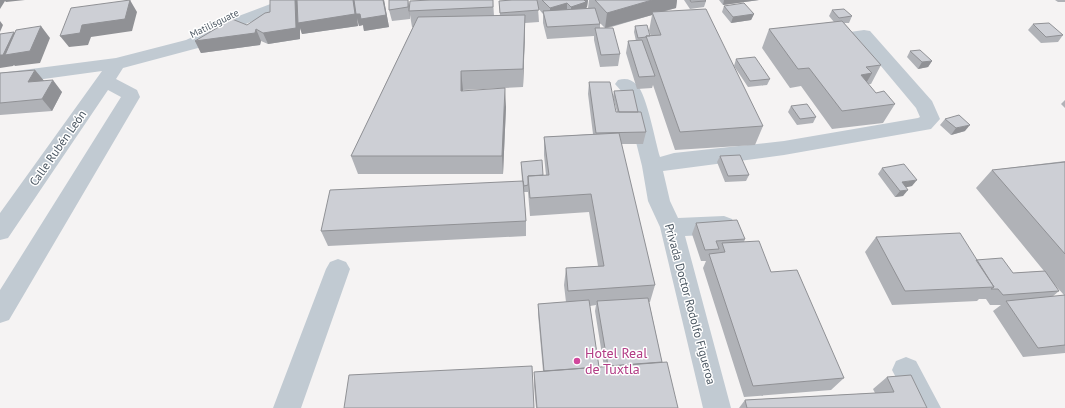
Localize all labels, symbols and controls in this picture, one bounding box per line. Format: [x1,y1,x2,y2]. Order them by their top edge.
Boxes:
street label: Matilisguate [188,6,241,41]
street label: Calle Rubén León [26,107,89,189]
street label: Privada Doctor Rodolfo Figueroa [662,222,719,386]
place label: Hotel Real de Tuxtla [585,344,647,378]
marker: Hotel Real de Tuxtla [572,356,582,366]

